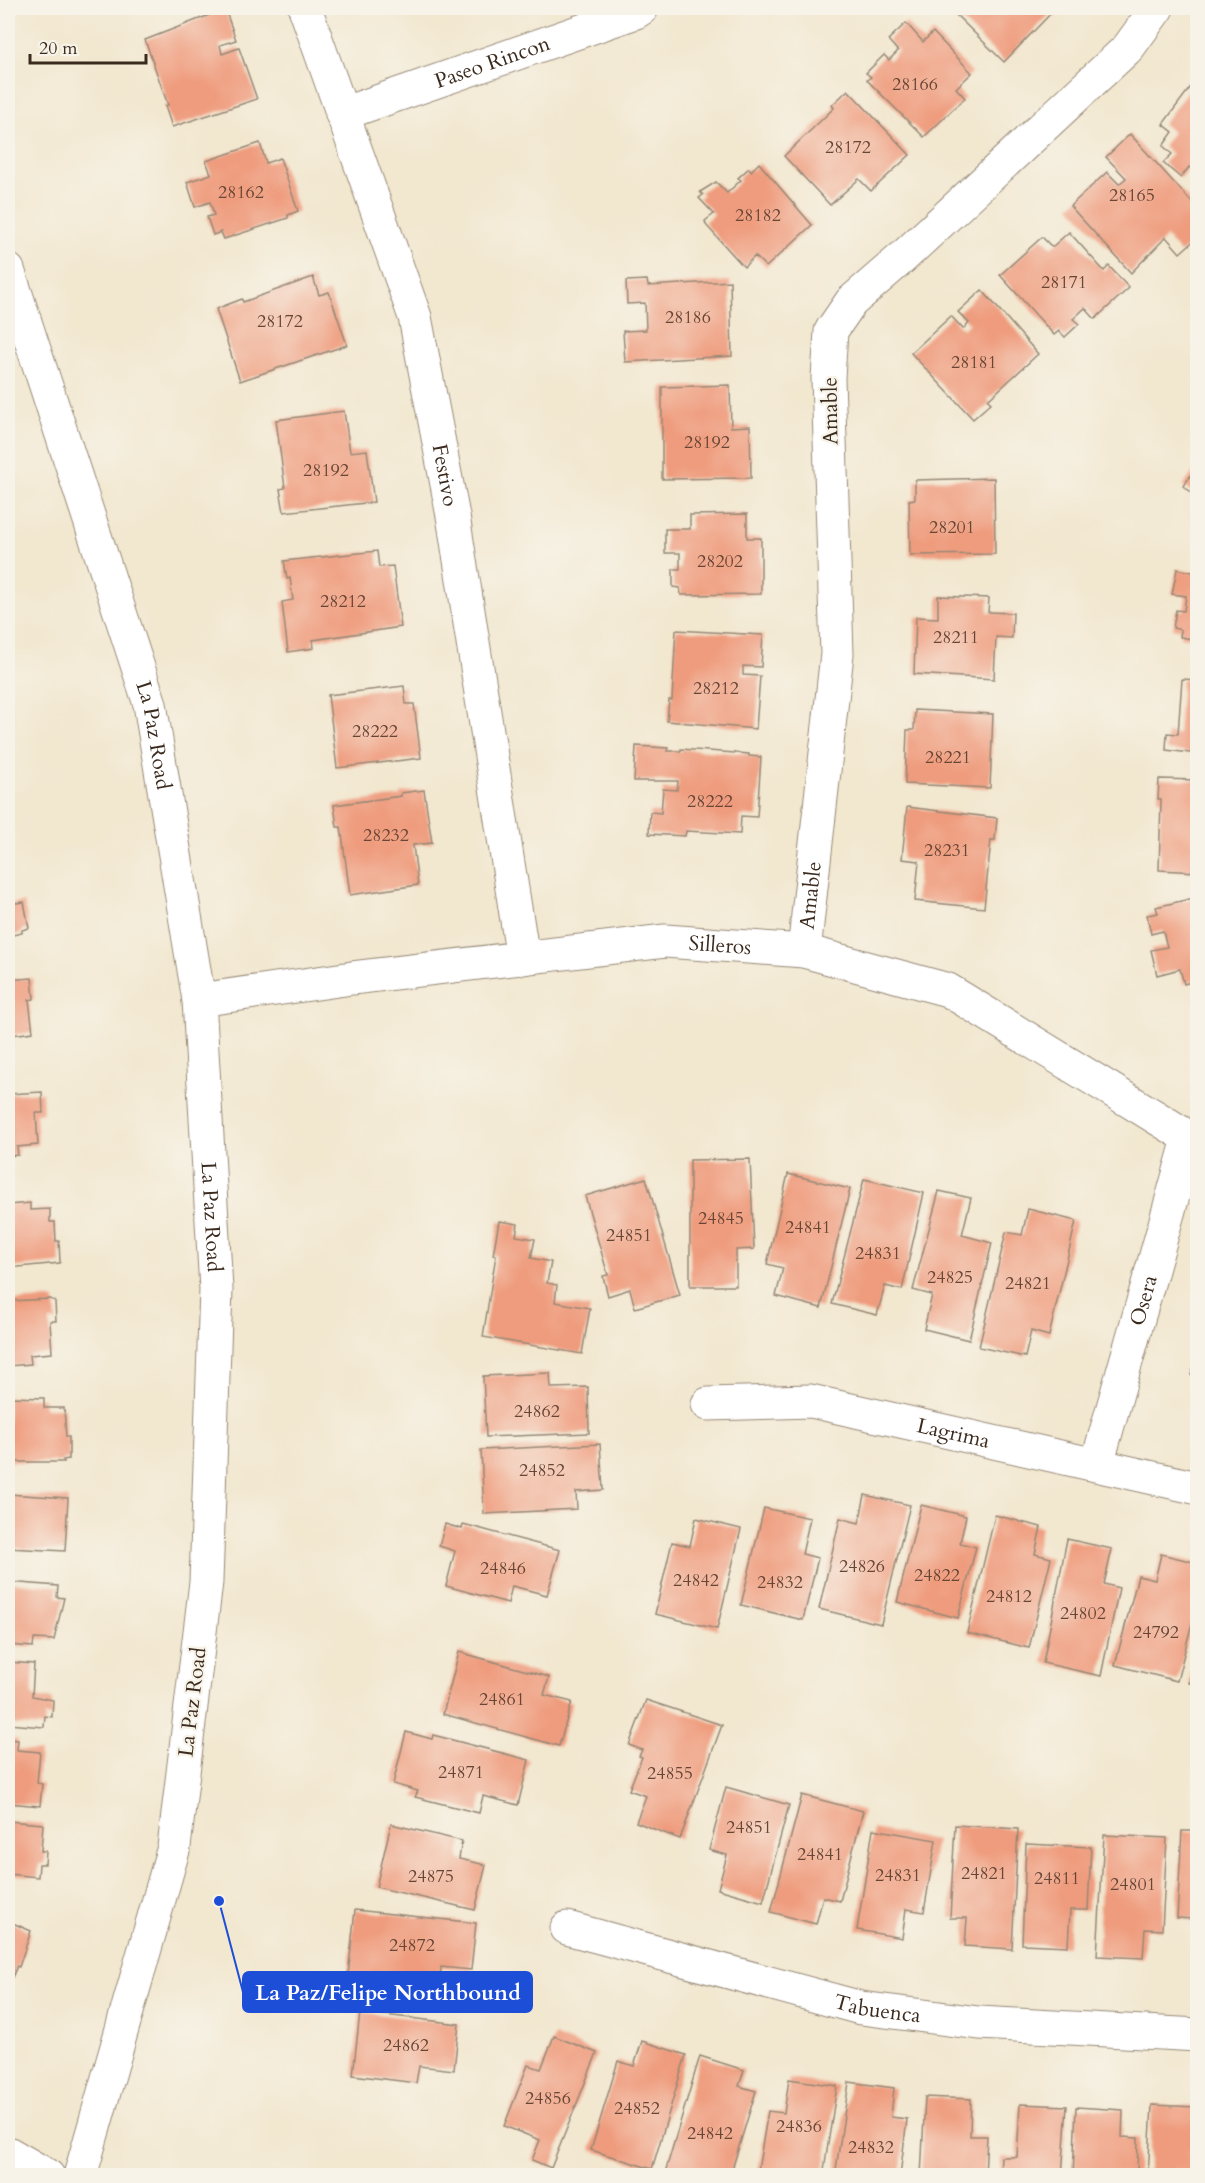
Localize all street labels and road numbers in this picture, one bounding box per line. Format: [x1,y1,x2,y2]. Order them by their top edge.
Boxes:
street label: Paseo Rincon [431,29,554,96]
street label: Amable [815,377,846,445]
street label: Festivo [425,442,465,509]
street label: La Paz Road [128,677,178,792]
street label: Amable [793,860,829,931]
street label: Silleros [688,929,752,962]
street label: La Paz Road [194,1161,229,1273]
street label: Osera [1123,1272,1165,1329]
street label: Lagrima [914,1411,993,1456]
street label: La Paz Road [171,1646,214,1758]
street label: Tabuenca [831,1987,922,2030]

